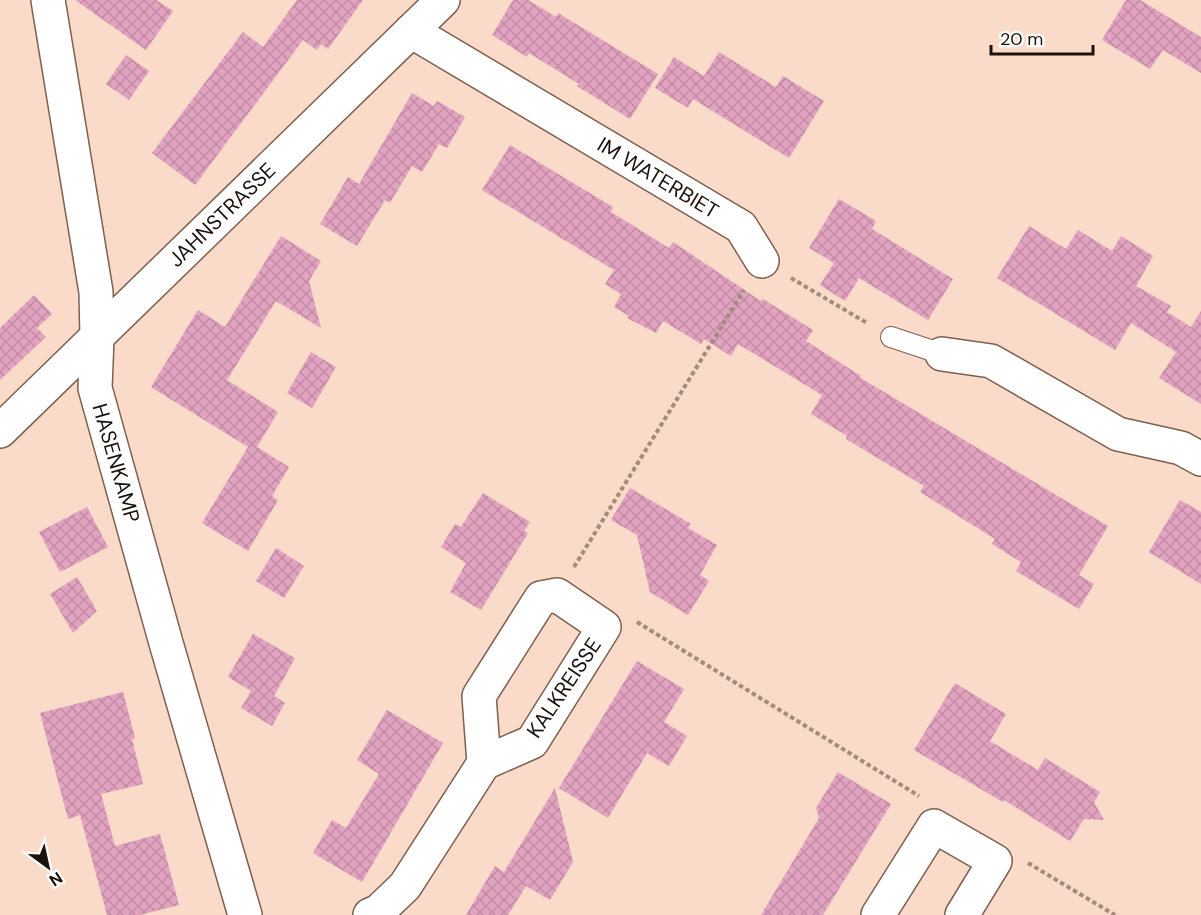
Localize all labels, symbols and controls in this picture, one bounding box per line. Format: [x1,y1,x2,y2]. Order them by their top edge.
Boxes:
scale bar [991,18,1093,56]
text: 20 m [1000,27,1043,51]
street label: IM WATERBIET [592,131,724,225]
street label: JAHNSTRASSE [162,157,282,273]
street label: HASENKAMP [86,400,146,526]
street label: KALKREISSE [520,632,608,744]
north arrow [18,837,78,897]
text: N [45,867,67,891]

